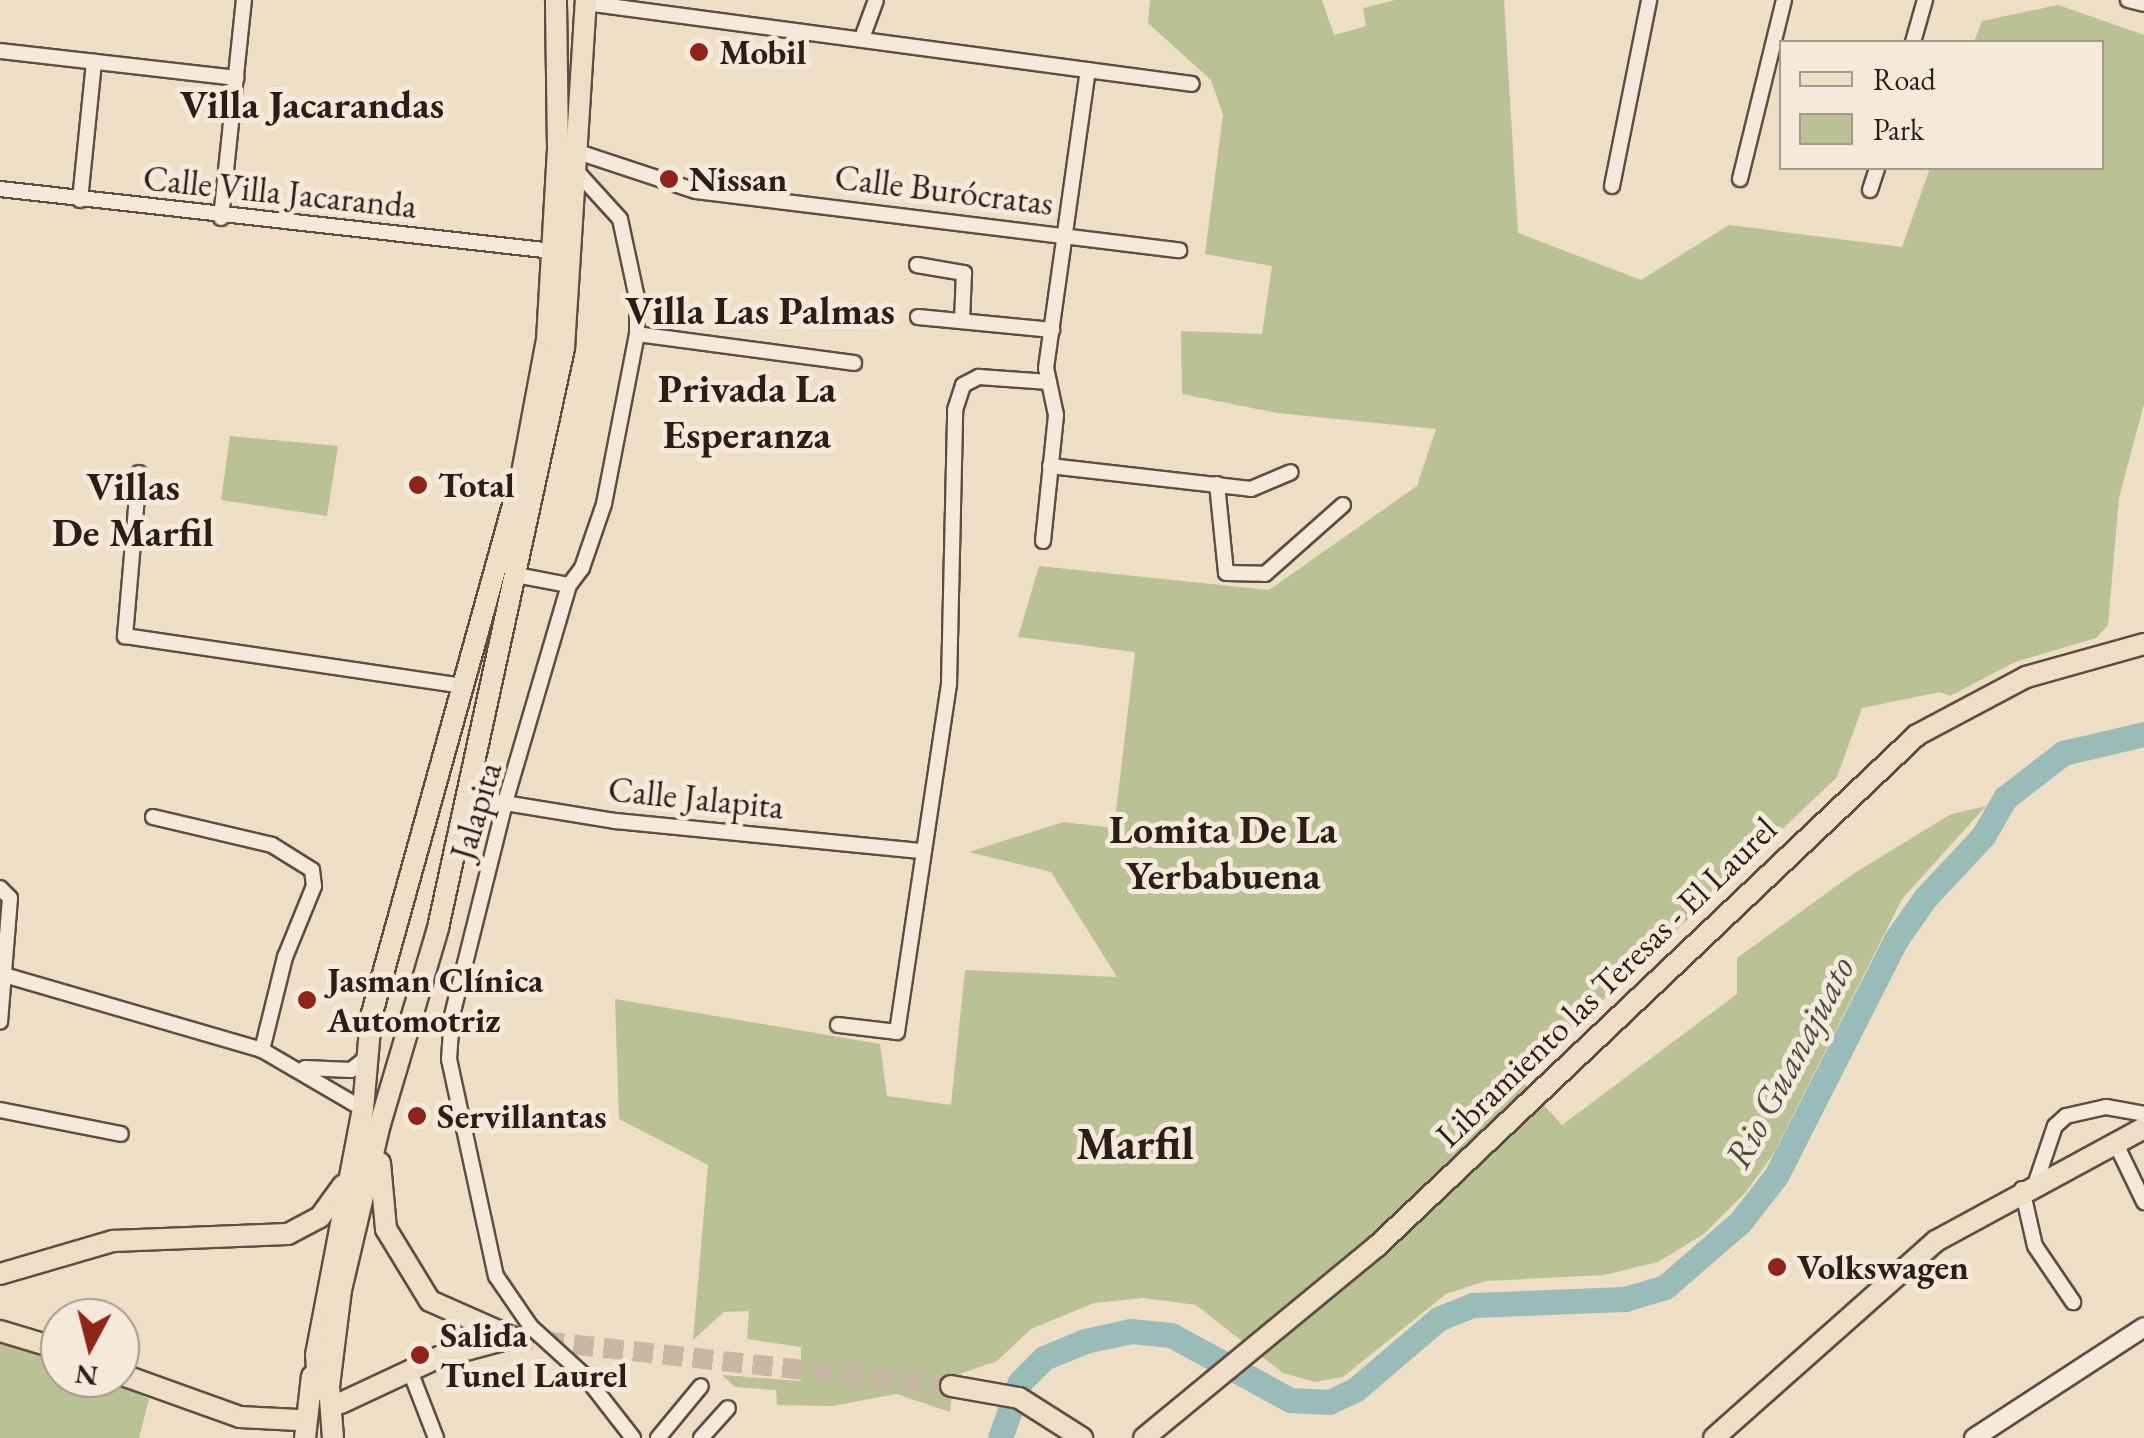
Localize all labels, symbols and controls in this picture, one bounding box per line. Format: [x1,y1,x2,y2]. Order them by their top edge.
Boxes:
place label: Mobil [719,31,806,73]
legend [1779,40,2104,170]
marker: Mobil [688,41,710,63]
text: Road [1873,60,1936,99]
district label: Villa Jacarandas [180,80,444,128]
text: Park [1873,110,1924,149]
street label: Calle Burócratas [832,156,1056,224]
street label: Calle Villa Jacaranda [141,157,419,227]
place label: Nissan [689,158,787,200]
marker: Nissan [658,168,680,190]
district label: Villa Las Palmas [625,286,895,334]
district label: Privada La Esperanza [658,364,836,458]
district label: Villas De Marfil [52,462,214,556]
place label: Total [438,464,515,506]
marker: Total [407,474,429,496]
street label: Jalapita [441,757,511,865]
street label: Calle Jalapita [606,768,786,828]
district label: Lomita De La Yerbabuena [1109,805,1337,899]
street label: Libramiento las Teresas - El Laurel [1427,808,1785,1156]
water label: Rio Guanajuato [1714,948,1864,1176]
place label: Jasman Clínica Automotriz [327,959,543,1041]
marker: Jasman Clínica Automotriz [296,989,318,1011]
place label: Servillantas [437,1095,607,1137]
marker: Servillantas [406,1105,428,1127]
district label: Marfil [1076,1117,1194,1171]
place label: Volkswagen [1797,1246,1969,1288]
marker: Volkswagen [1766,1256,1788,1278]
north arrow [40,1298,140,1398]
place label: Salida Tunel Laurel [440,1314,628,1396]
marker: Salida Tunel Laurel [409,1344,431,1366]
text: N [73,1357,100,1395]

